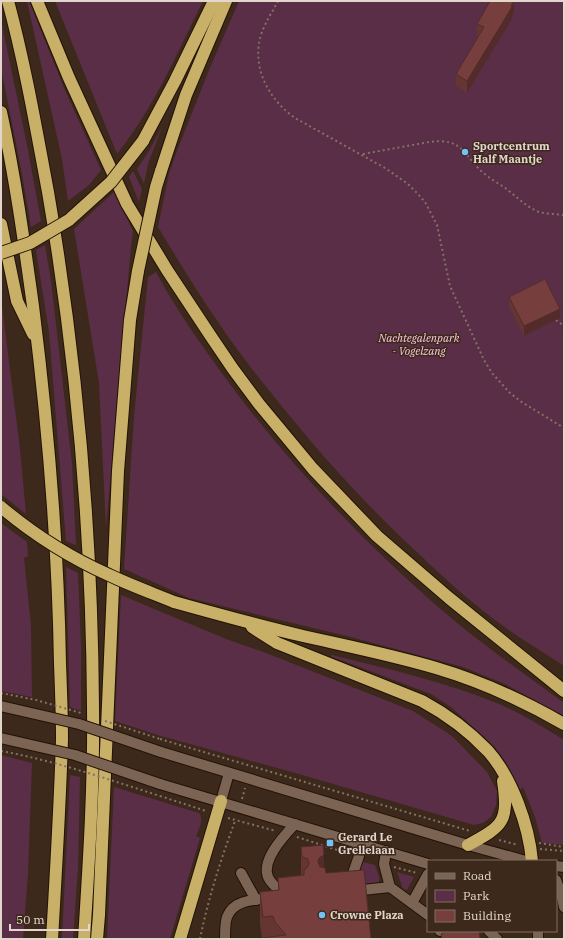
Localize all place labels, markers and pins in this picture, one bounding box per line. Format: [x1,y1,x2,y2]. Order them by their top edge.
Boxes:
place label: Sportcentrum Half Maantje [473,139,550,166]
marker: Sportcentrum Half Maantje [460,147,470,157]
place label: Gerard Le Grellelaan [338,830,395,857]
marker: Gerard Le Grellelaan [325,838,335,848]
place label: Crowne Plaza [330,908,404,922]
marker: Crowne Plaza [317,910,327,920]

